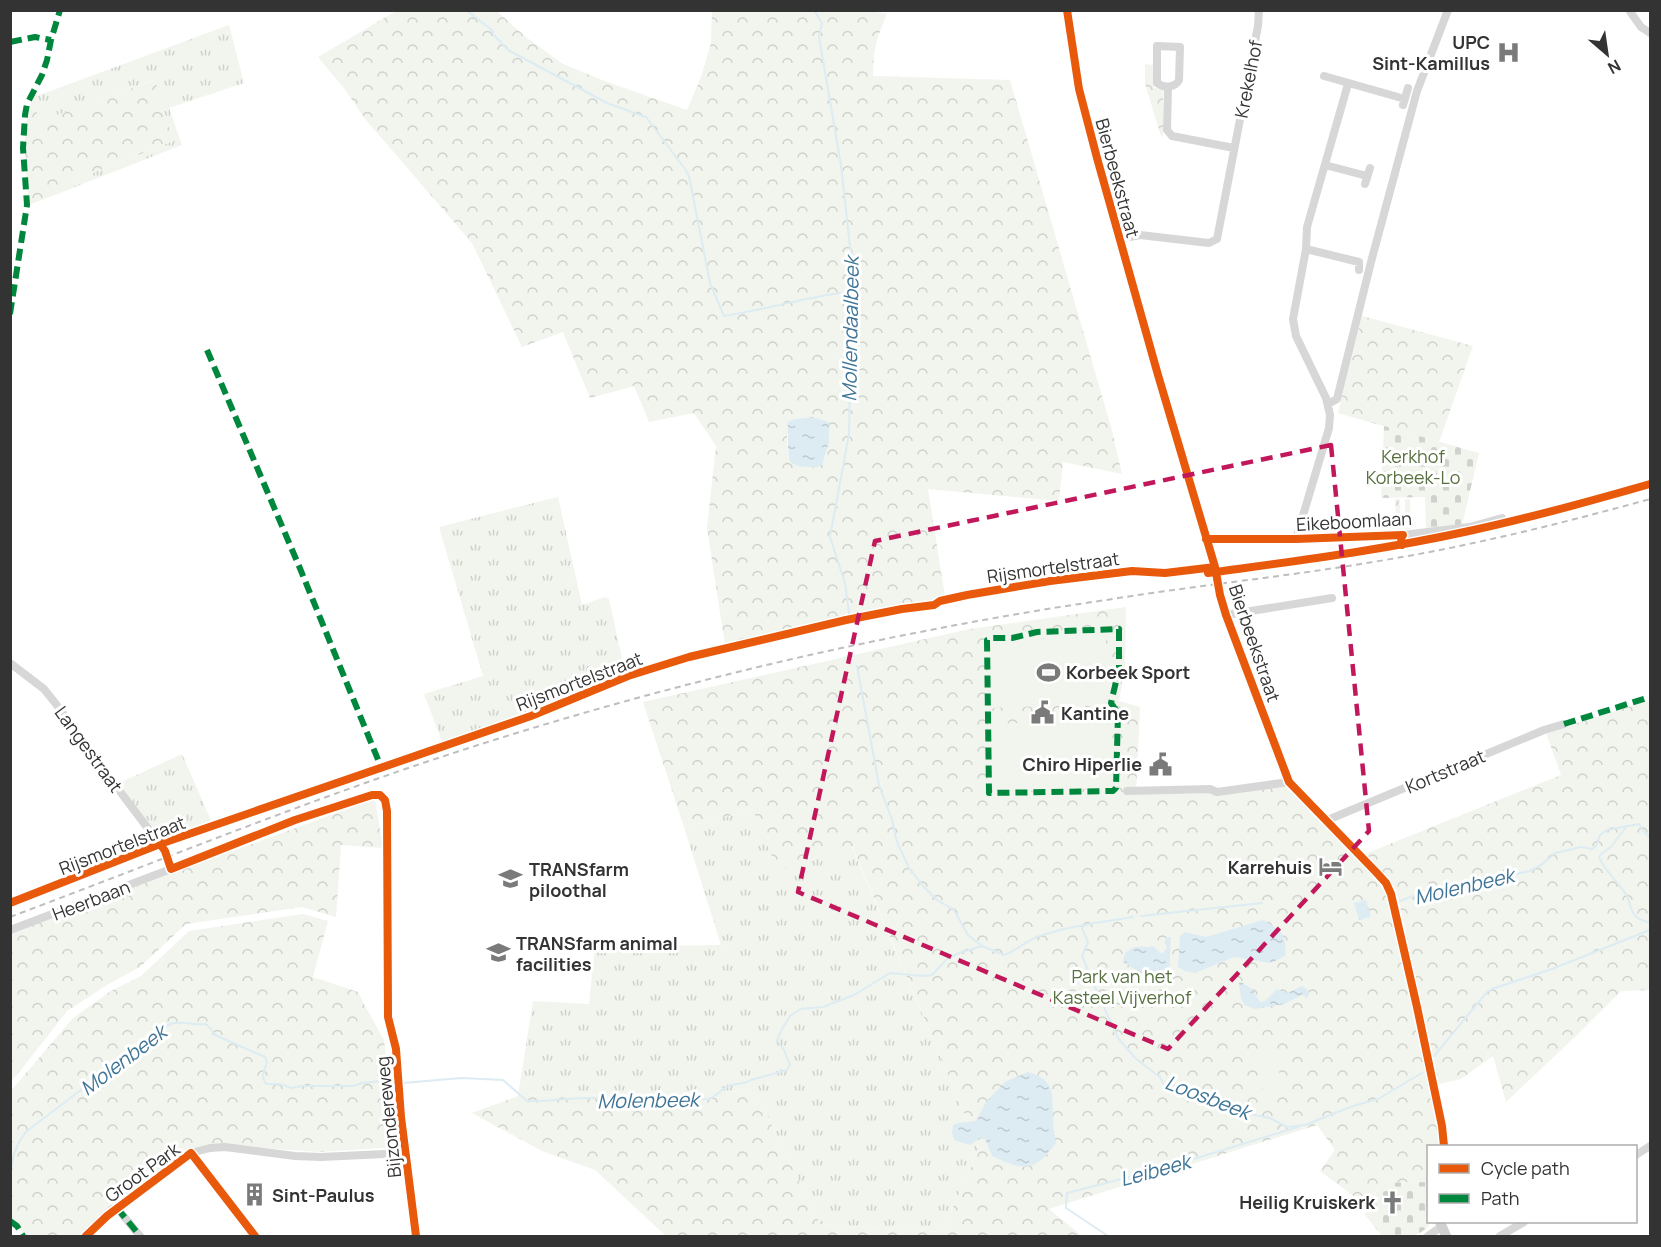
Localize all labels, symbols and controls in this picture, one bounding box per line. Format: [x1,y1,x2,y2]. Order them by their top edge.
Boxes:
north arrow [1577,24,1637,84]
place label: UPC Sint-Kamillus [1372,30,1490,75]
street label: Krekelhof [1229,37,1267,120]
hospital icon: UPC Sint-Kamillus [1495,39,1521,65]
text: N [1604,55,1625,80]
street label: Bierbeekstraat [1091,116,1145,240]
water label: Mollendaalbeek [835,253,865,402]
park label: Kerkhof Korbeek-Lo [1366,444,1460,489]
street label: Eikeboomlaan [1296,506,1412,536]
street label: Rijsmortelstraat [985,546,1121,588]
street label: Bierbeekstraat [1224,581,1286,705]
street label: Rijsmortelstraat [512,646,646,716]
sports icon: Korbeek Sport [1035,659,1061,685]
place label: Korbeek Sport [1066,660,1190,684]
public building icon: Kantine [1030,700,1056,726]
street label: Langestraat [50,701,128,797]
place label: Kantine [1061,701,1129,725]
street label: Kortstraat [1402,743,1488,799]
public building icon: Chiro Hiperlie [1147,751,1173,777]
place label: Chiro Hiperlie [1023,752,1142,776]
street label: Rijsmortelstraat [55,810,189,880]
hotel icon: Karrehuis [1317,854,1343,880]
place label: Karrehuis [1228,855,1312,879]
place label: TRANSfarm piloothal [529,857,629,902]
water label: Molenbeek [1411,861,1520,911]
school or university icon: TRANSfarm piloothal [498,866,524,892]
street label: Heerbaan [49,874,133,926]
place label: TRANSfarm animal facilities [516,931,678,976]
school or university icon: TRANSfarm animal facilities [485,940,511,966]
park label: Park van het Kasteel Vijverhof [1053,964,1192,1009]
water label: Molenbeek [74,1017,174,1101]
street label: Bijzondereweg [370,1055,406,1179]
water label: Loosbeek [1161,1068,1257,1127]
water label: Molenbeek [597,1086,702,1114]
street label: Groot Park [100,1136,185,1207]
legend [1427,1145,1637,1223]
water label: Leibeek [1117,1147,1196,1192]
text: Cycle path [1481,1156,1570,1180]
building icon: Sint-Paulus [241,1182,267,1208]
place label: Sint-Paulus [272,1183,375,1207]
text: Path [1481,1186,1519,1210]
church icon: Heilig Kruiskerk [1380,1189,1406,1215]
place label: Heilig Kruiskerk [1239,1190,1376,1214]

